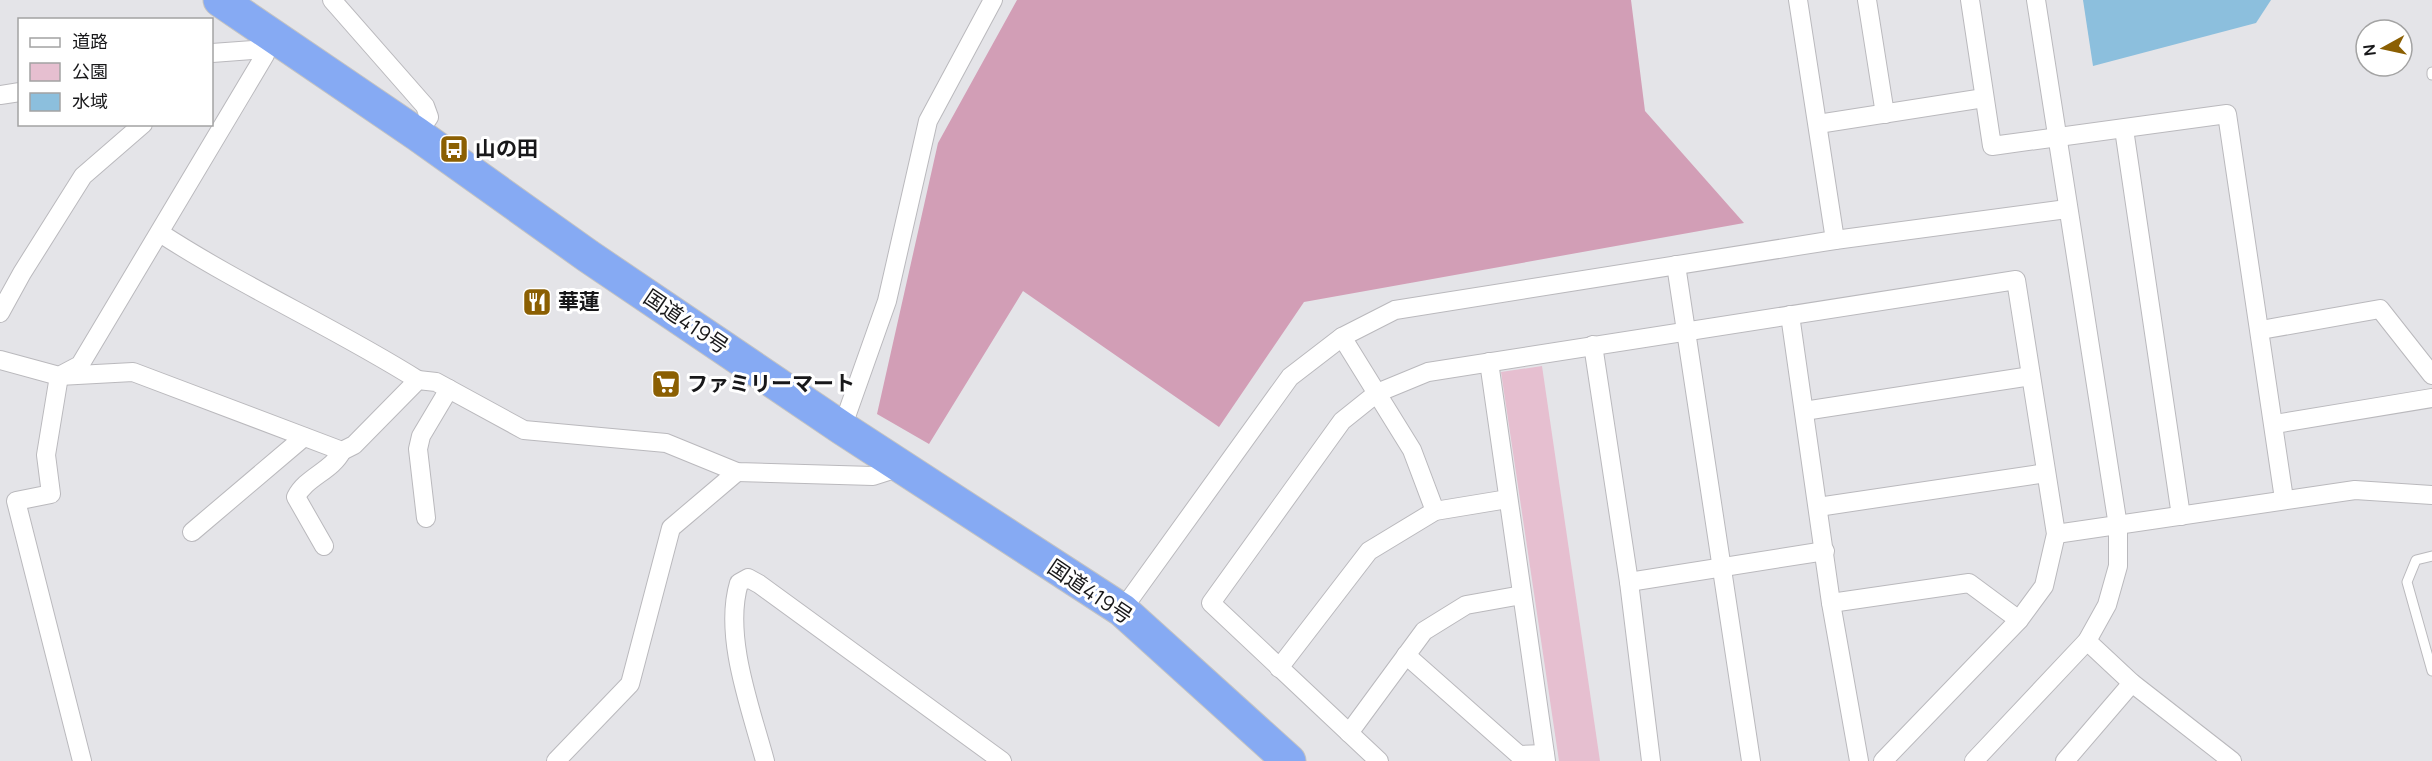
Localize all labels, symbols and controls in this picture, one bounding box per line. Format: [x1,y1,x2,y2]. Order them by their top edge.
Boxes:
legend [18,18,213,126]
north arrow [2354,18,2414,78]
text: 道路 [72,29,108,53]
text: N [2357,43,2381,57]
text: 公園 [72,59,108,83]
text: 水域 [72,89,108,113]
bus stop icon: 山の田 [438,133,470,165]
place label: 山の田 [475,134,538,162]
street label: 国道419号 [639,283,734,360]
restaurant icon: 華蓮 [521,286,553,318]
place label: 華蓮 [558,287,600,315]
supermarket icon: ファミリーマート [650,368,682,400]
place label: ファミリーマート [687,369,855,397]
street label: 国道419号 [1043,553,1138,630]

